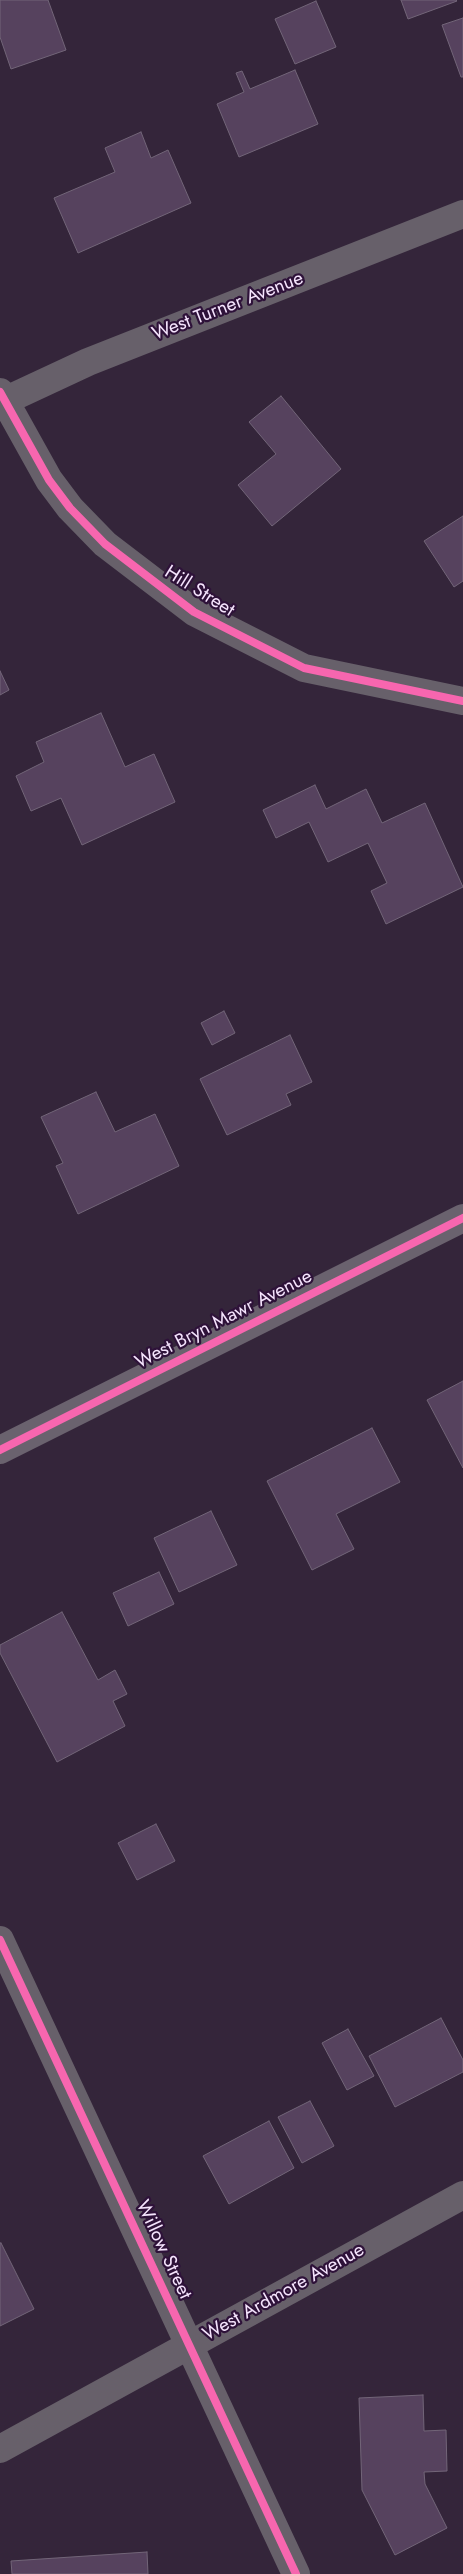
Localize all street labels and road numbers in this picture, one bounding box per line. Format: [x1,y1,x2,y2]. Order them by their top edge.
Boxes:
street label: West Turner Avenue [149,268,307,346]
street label: Hill Street [160,562,238,622]
street label: West Bryn Mawr Avenue [132,1265,316,1375]
street label: Willow Street [130,2197,196,2303]
street label: West Ardmore Avenue [199,2239,369,2347]

